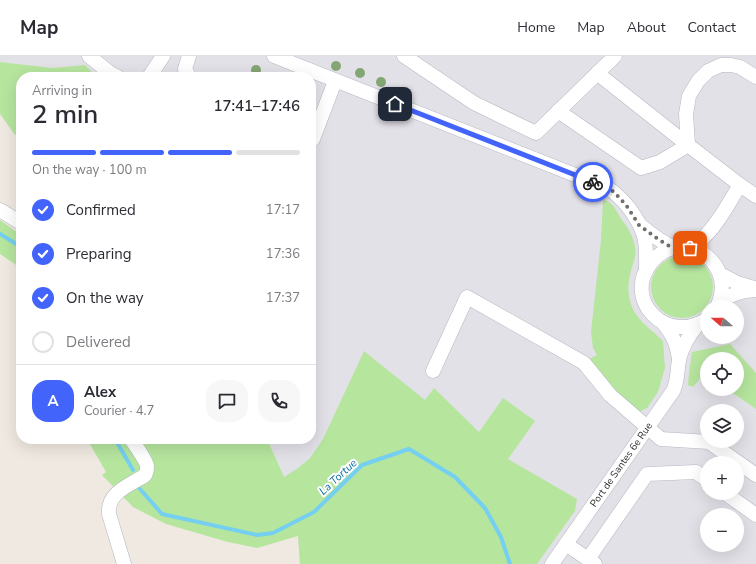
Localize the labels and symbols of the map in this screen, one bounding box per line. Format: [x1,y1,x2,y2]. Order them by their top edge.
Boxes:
pin [378,87,412,121]
courier [573,162,613,202]
pin [673,231,707,265]
north arrow [700,300,744,344]
street label: Port de Santes 6e Rue [587,420,656,510]
water label: La Tortue [316,456,360,498]

